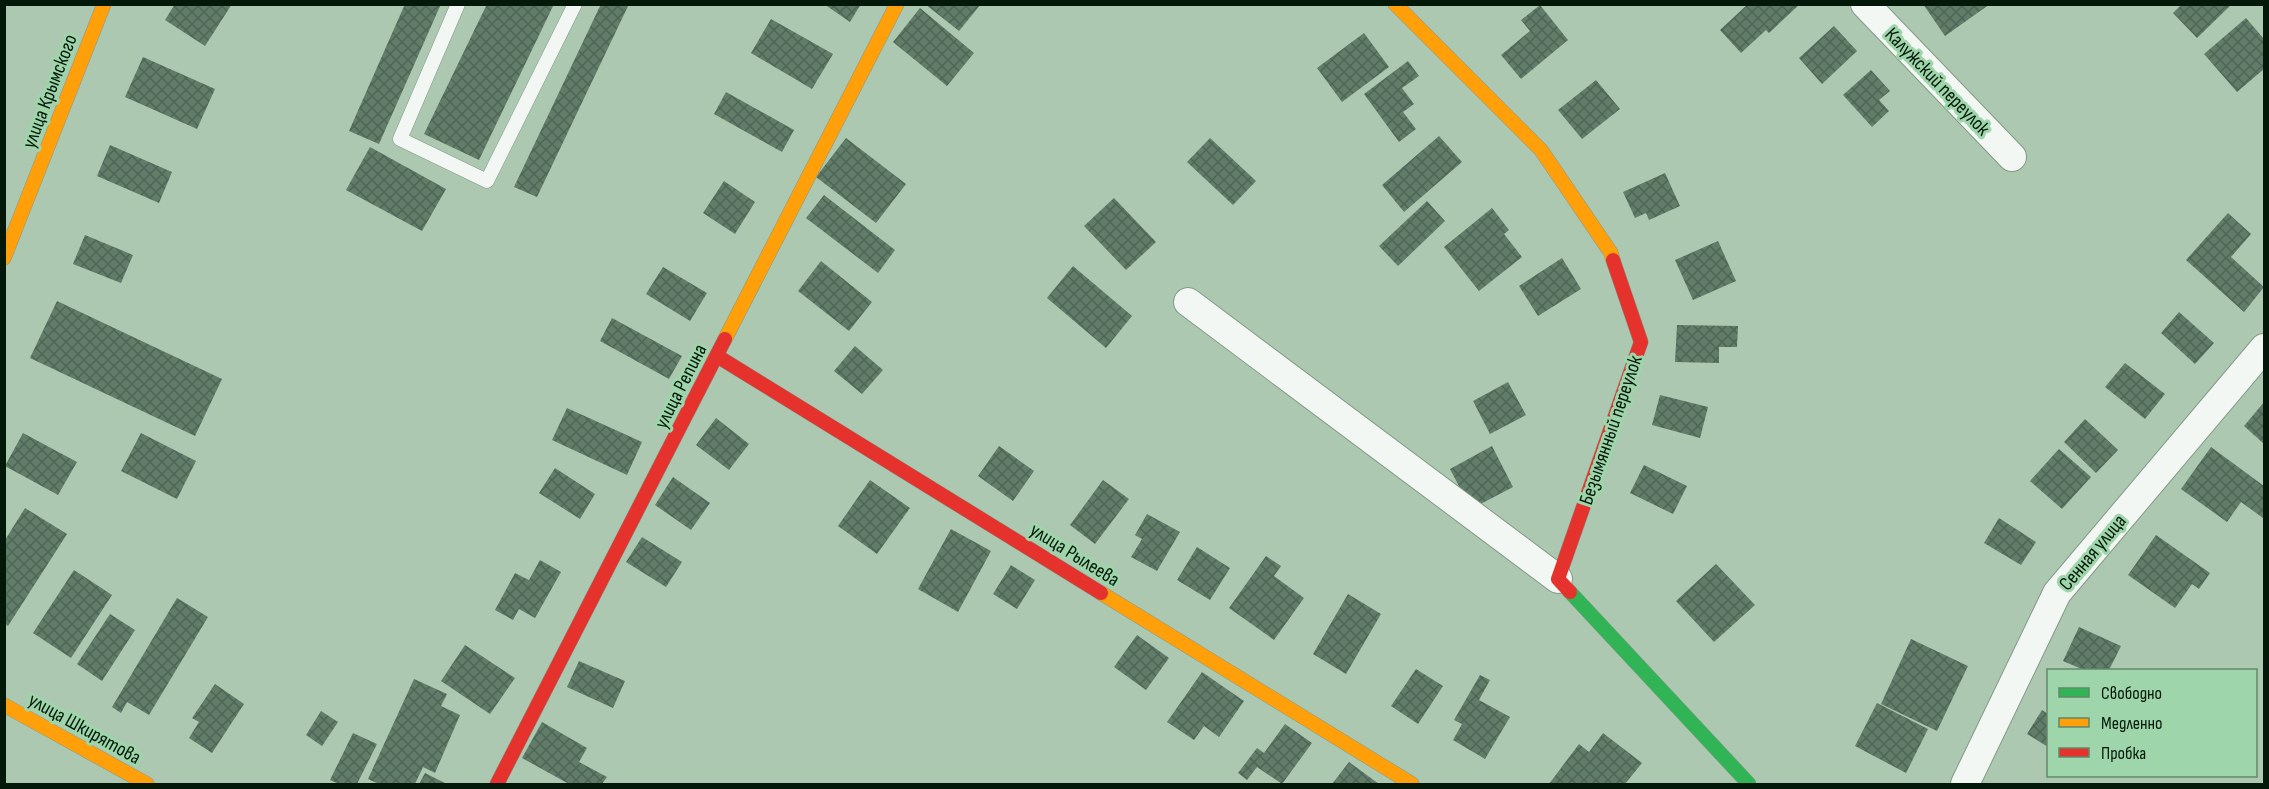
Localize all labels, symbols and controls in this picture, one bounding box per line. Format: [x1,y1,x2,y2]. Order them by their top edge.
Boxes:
street label: Калужский переулок [1880,23,1995,141]
street label: улица Крымского [17,31,83,152]
street label: улица Репина [649,340,712,433]
street label: Безымянный переулок [1574,352,1648,508]
street label: Сенная улица [2054,510,2132,596]
street label: улица Рылеева [1025,518,1124,592]
legend [2047,669,2257,777]
text: Свободно [2101,683,2162,704]
street label: улица Шкирятова [24,688,145,770]
text: Медленно [2101,713,2163,734]
text: Пробка [2101,743,2146,764]

